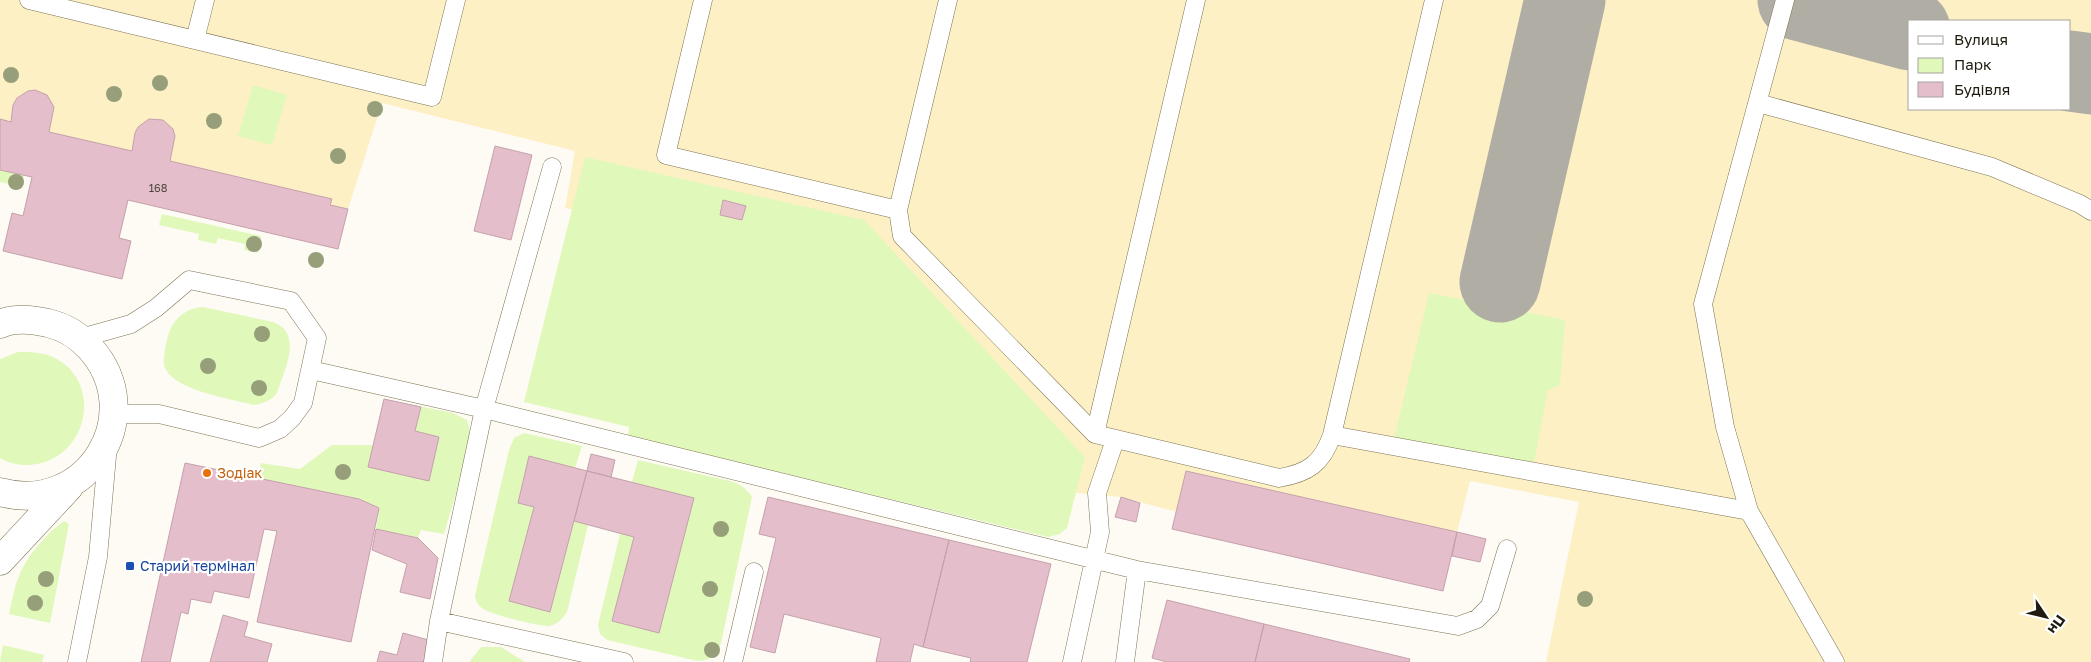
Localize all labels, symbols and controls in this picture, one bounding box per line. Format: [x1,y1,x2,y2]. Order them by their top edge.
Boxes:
legend [1908,20,2071,110]
text: Вулиця [1954,30,2008,48]
text: Парк [1954,55,1992,73]
text: Будівля [1954,80,2010,98]
house number: 168 [149,181,168,194]
place label: Зодіак [217,464,262,481]
marker: Зодіак [201,467,213,479]
place label: Старий термінал [140,557,255,574]
marker: Старий термінал [124,560,136,572]
north arrow [2021,592,2071,642]
text: Пн [2045,612,2069,637]

